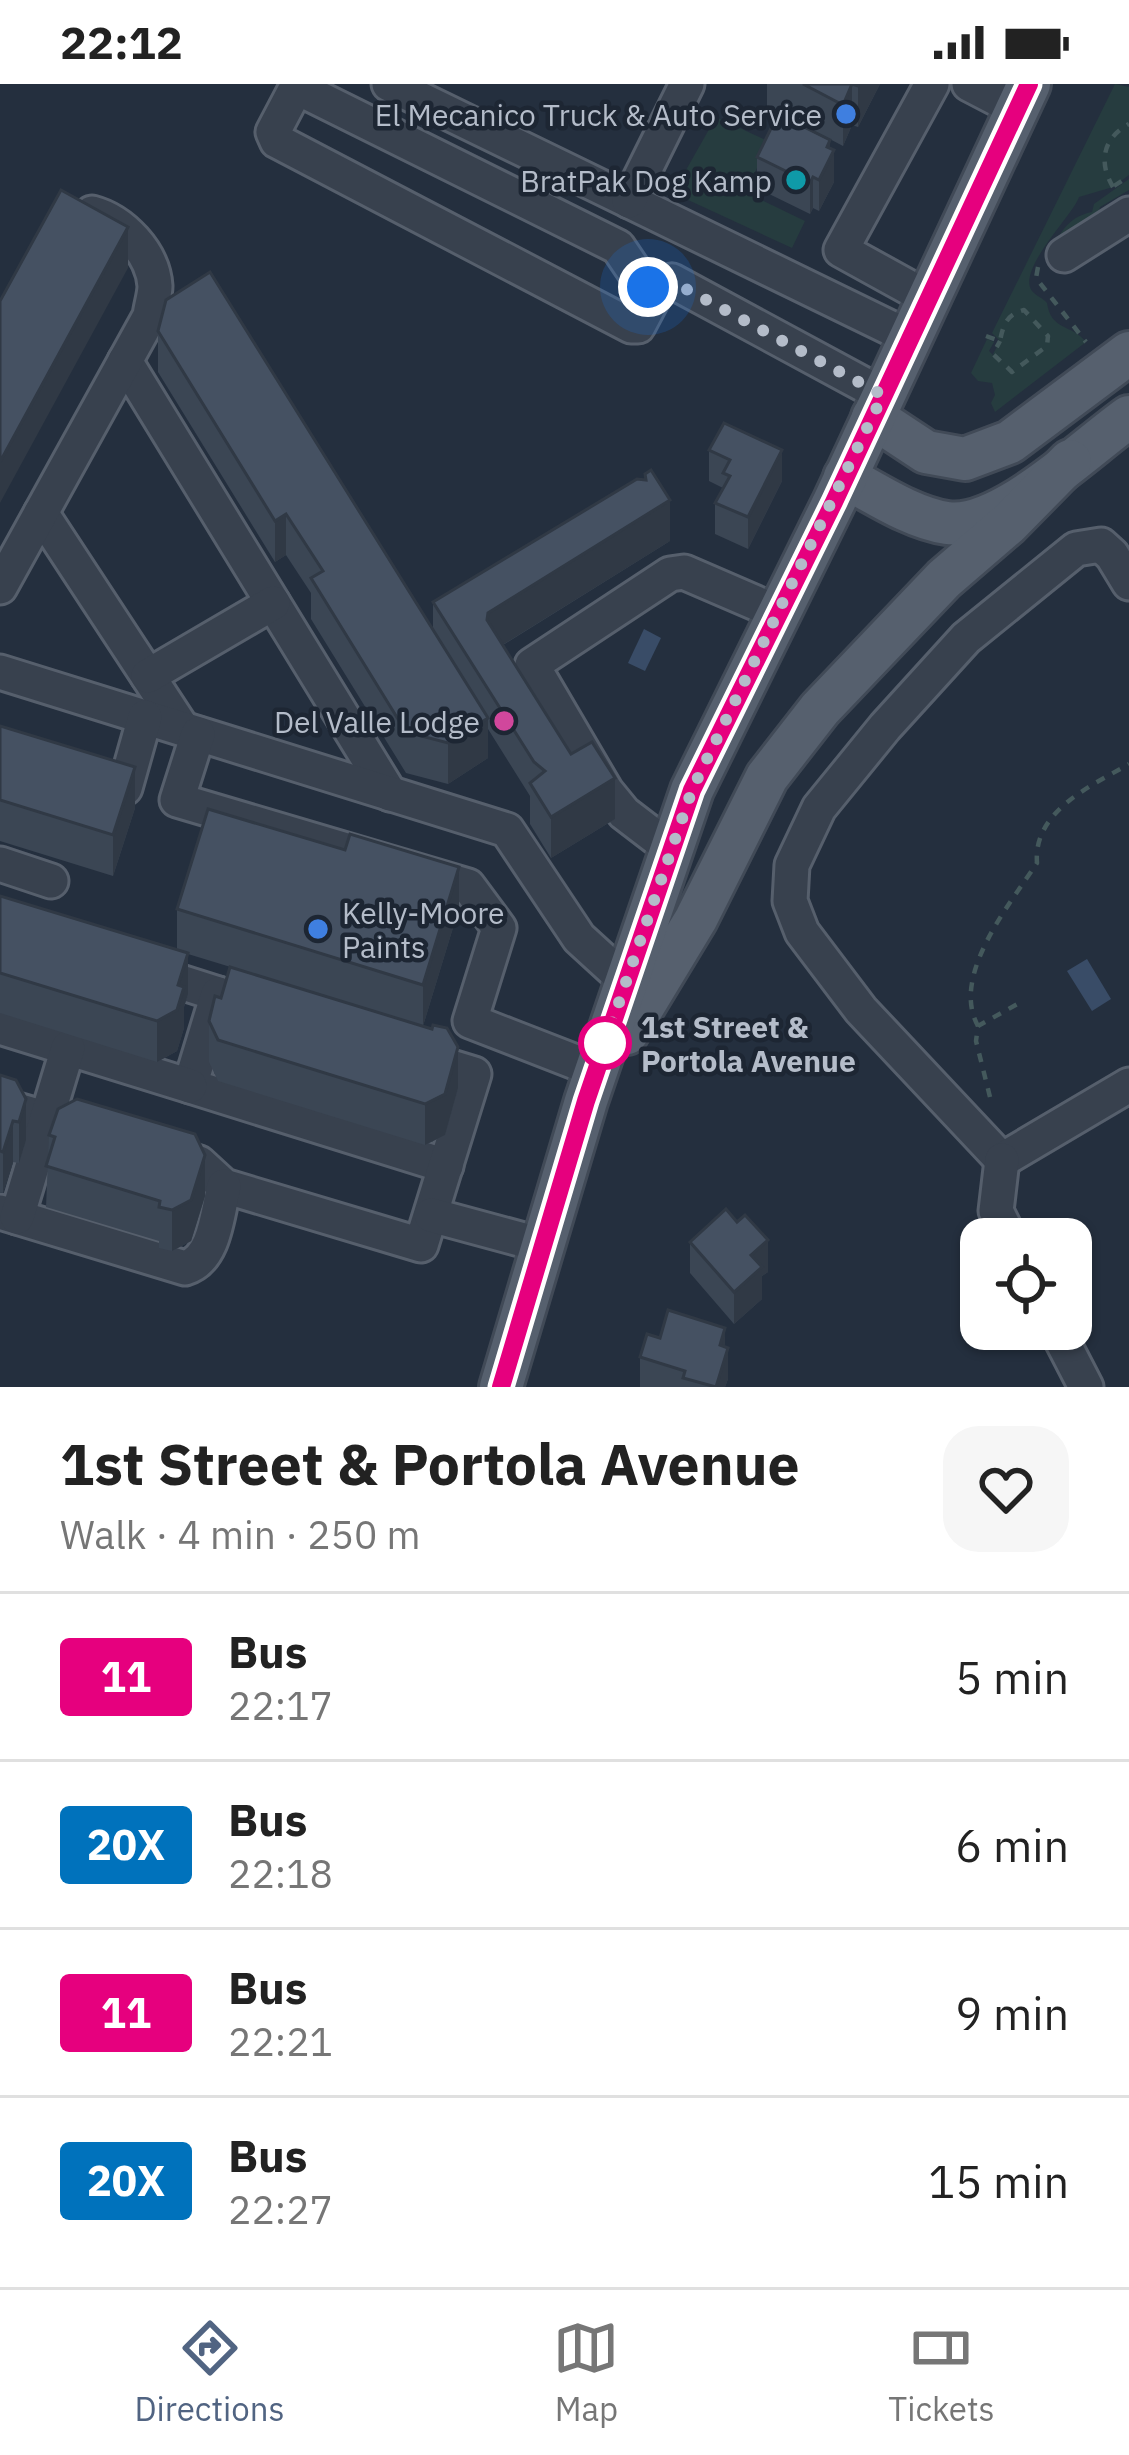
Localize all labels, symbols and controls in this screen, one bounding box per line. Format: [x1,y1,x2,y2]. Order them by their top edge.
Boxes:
text: 22:12 [60,13,183,71]
place label: El Mecanico Truck & Auto Service [375,95,822,134]
marker: El Mecanico Truck & Auto Service [833,101,859,127]
place label: BratPak Dog Kamp [520,161,772,200]
marker: BratPak Dog Kamp [783,167,809,193]
your location [618,257,678,317]
place label: Del Valle Lodge [274,702,480,741]
marker: Del Valle Lodge [491,708,517,734]
place label: Kelly-Moore Paints [342,893,505,966]
marker: Kelly-Moore Paints [305,916,331,942]
place label: 1st Street & Portola Avenue [641,1007,856,1080]
marker: 1st Street & Portola Avenue [580,1018,630,1068]
map controls [960,1218,1092,1350]
button: locate [960,1218,1092,1350]
button: heart [943,1426,1069,1552]
text: 1st Street & Portola Avenue [60,1427,800,1501]
text: Walk · 4 min · 250 m [60,1509,421,1560]
text: Bus [228,1622,308,1680]
text: 5 min [955,1648,1069,1706]
text: 11 [101,1649,151,1704]
text: 22:17 [228,1680,333,1731]
text: Bus [228,1790,308,1848]
text: 6 min [955,1816,1069,1874]
text: 20X [87,1817,165,1872]
text: 22:18 [228,1848,333,1899]
text: Bus [228,1958,308,2016]
text: 9 min [955,1984,1069,2042]
text: 11 [101,1985,151,2040]
text: 22:21 [228,2016,333,2067]
text: Bus [228,2126,308,2184]
text: 15 min [928,2152,1069,2210]
text: 20X [87,2153,165,2208]
text: 22:27 [228,2184,333,2235]
tab: Directions [134,2315,285,2430]
tab: Map [553,2315,619,2430]
tab: Tickets [888,2315,995,2430]

